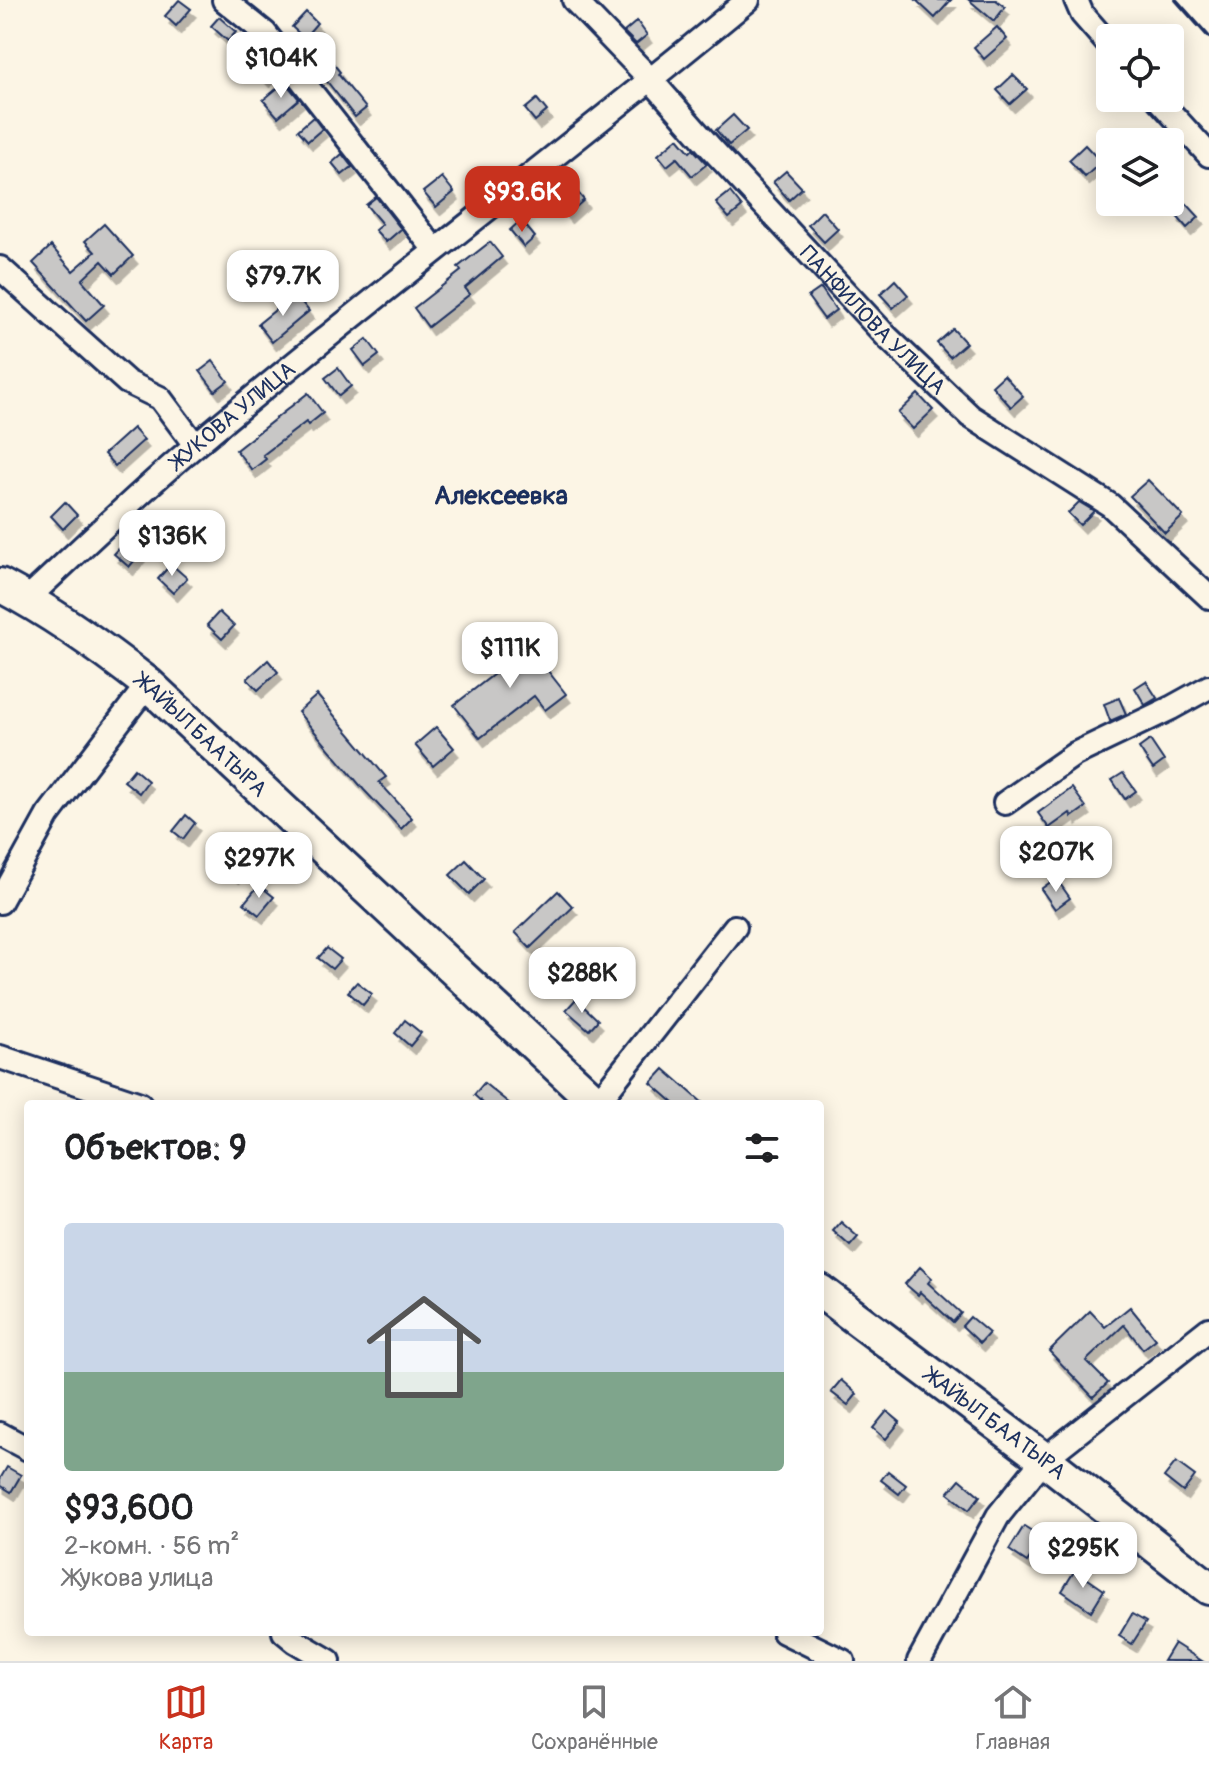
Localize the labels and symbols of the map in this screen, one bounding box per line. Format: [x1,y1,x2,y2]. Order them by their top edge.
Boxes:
pin: $104K [225,32,337,100]
pin: $93.6K [457,166,587,234]
street label: ПАНФИЛОВА УЛИЦА [794,240,952,401]
pin: $79.7K [218,250,348,318]
street label: ЖУКОВА УЛИЦА [163,355,301,477]
district label: Алексеевка [434,480,568,512]
pin: $136K [116,510,228,578]
pin: $111K [454,622,566,690]
street label: ЖАЙЫЛ БААТЫРА [128,665,273,803]
pin: $207K [1000,826,1112,894]
pin: $297K [203,832,315,900]
pin: $288K [526,947,638,1015]
street label: ЖАЙЫЛ БААТЫРА [917,1360,1072,1486]
pin: $295K [1027,1522,1139,1590]

